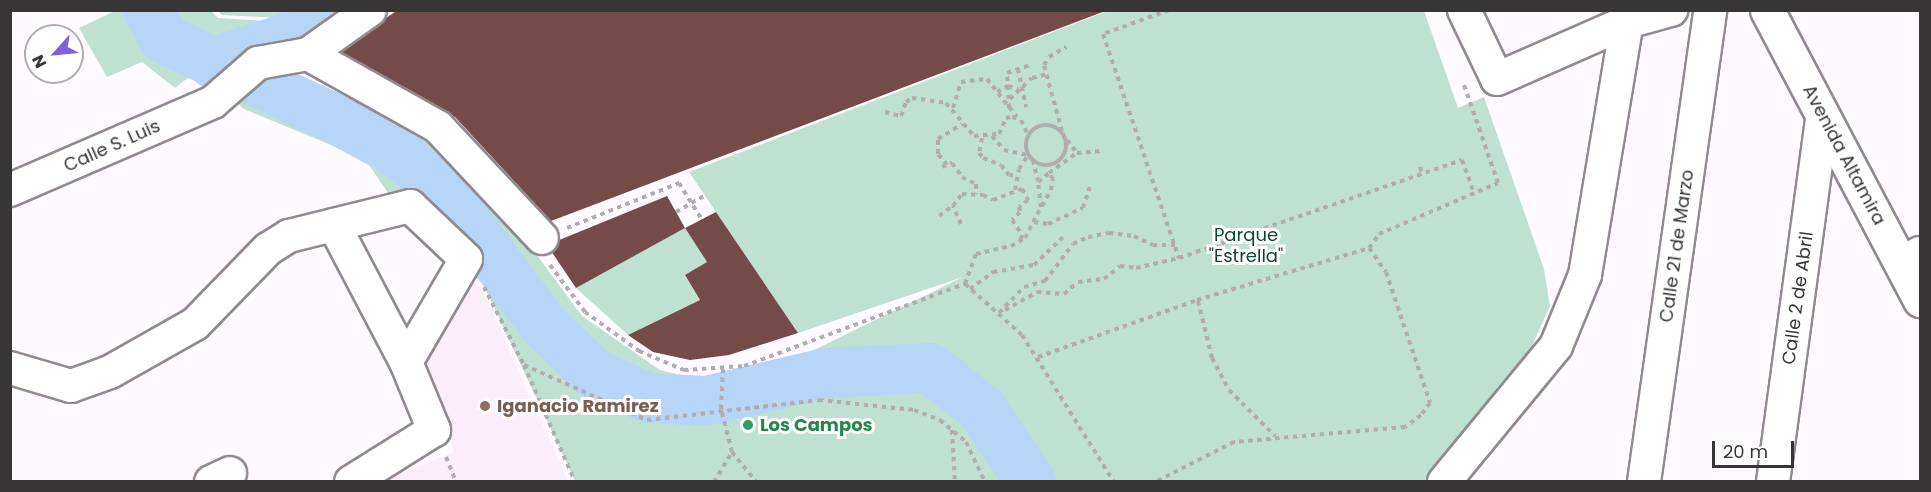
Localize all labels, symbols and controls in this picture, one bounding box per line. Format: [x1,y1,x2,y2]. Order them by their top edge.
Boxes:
north arrow [24,24,84,84]
text: N [26,51,52,72]
street label: Avenida Altamira [1798,81,1890,229]
street label: Calle S. Luis [60,115,164,177]
street label: Calle 21 de Marzo [1656,168,1698,324]
park label: Parque "Estrella" [1209,225,1283,268]
street label: Calle 2 de Abril [1778,230,1818,366]
place label: Iganacio Ramirez [497,395,659,417]
marker: Iganacio Ramirez [478,399,492,413]
place label: Los Campos [760,414,873,436]
marker: Los Campos [741,418,755,432]
scale bar [1715,429,1798,467]
text: 20 m [1723,439,1768,464]

